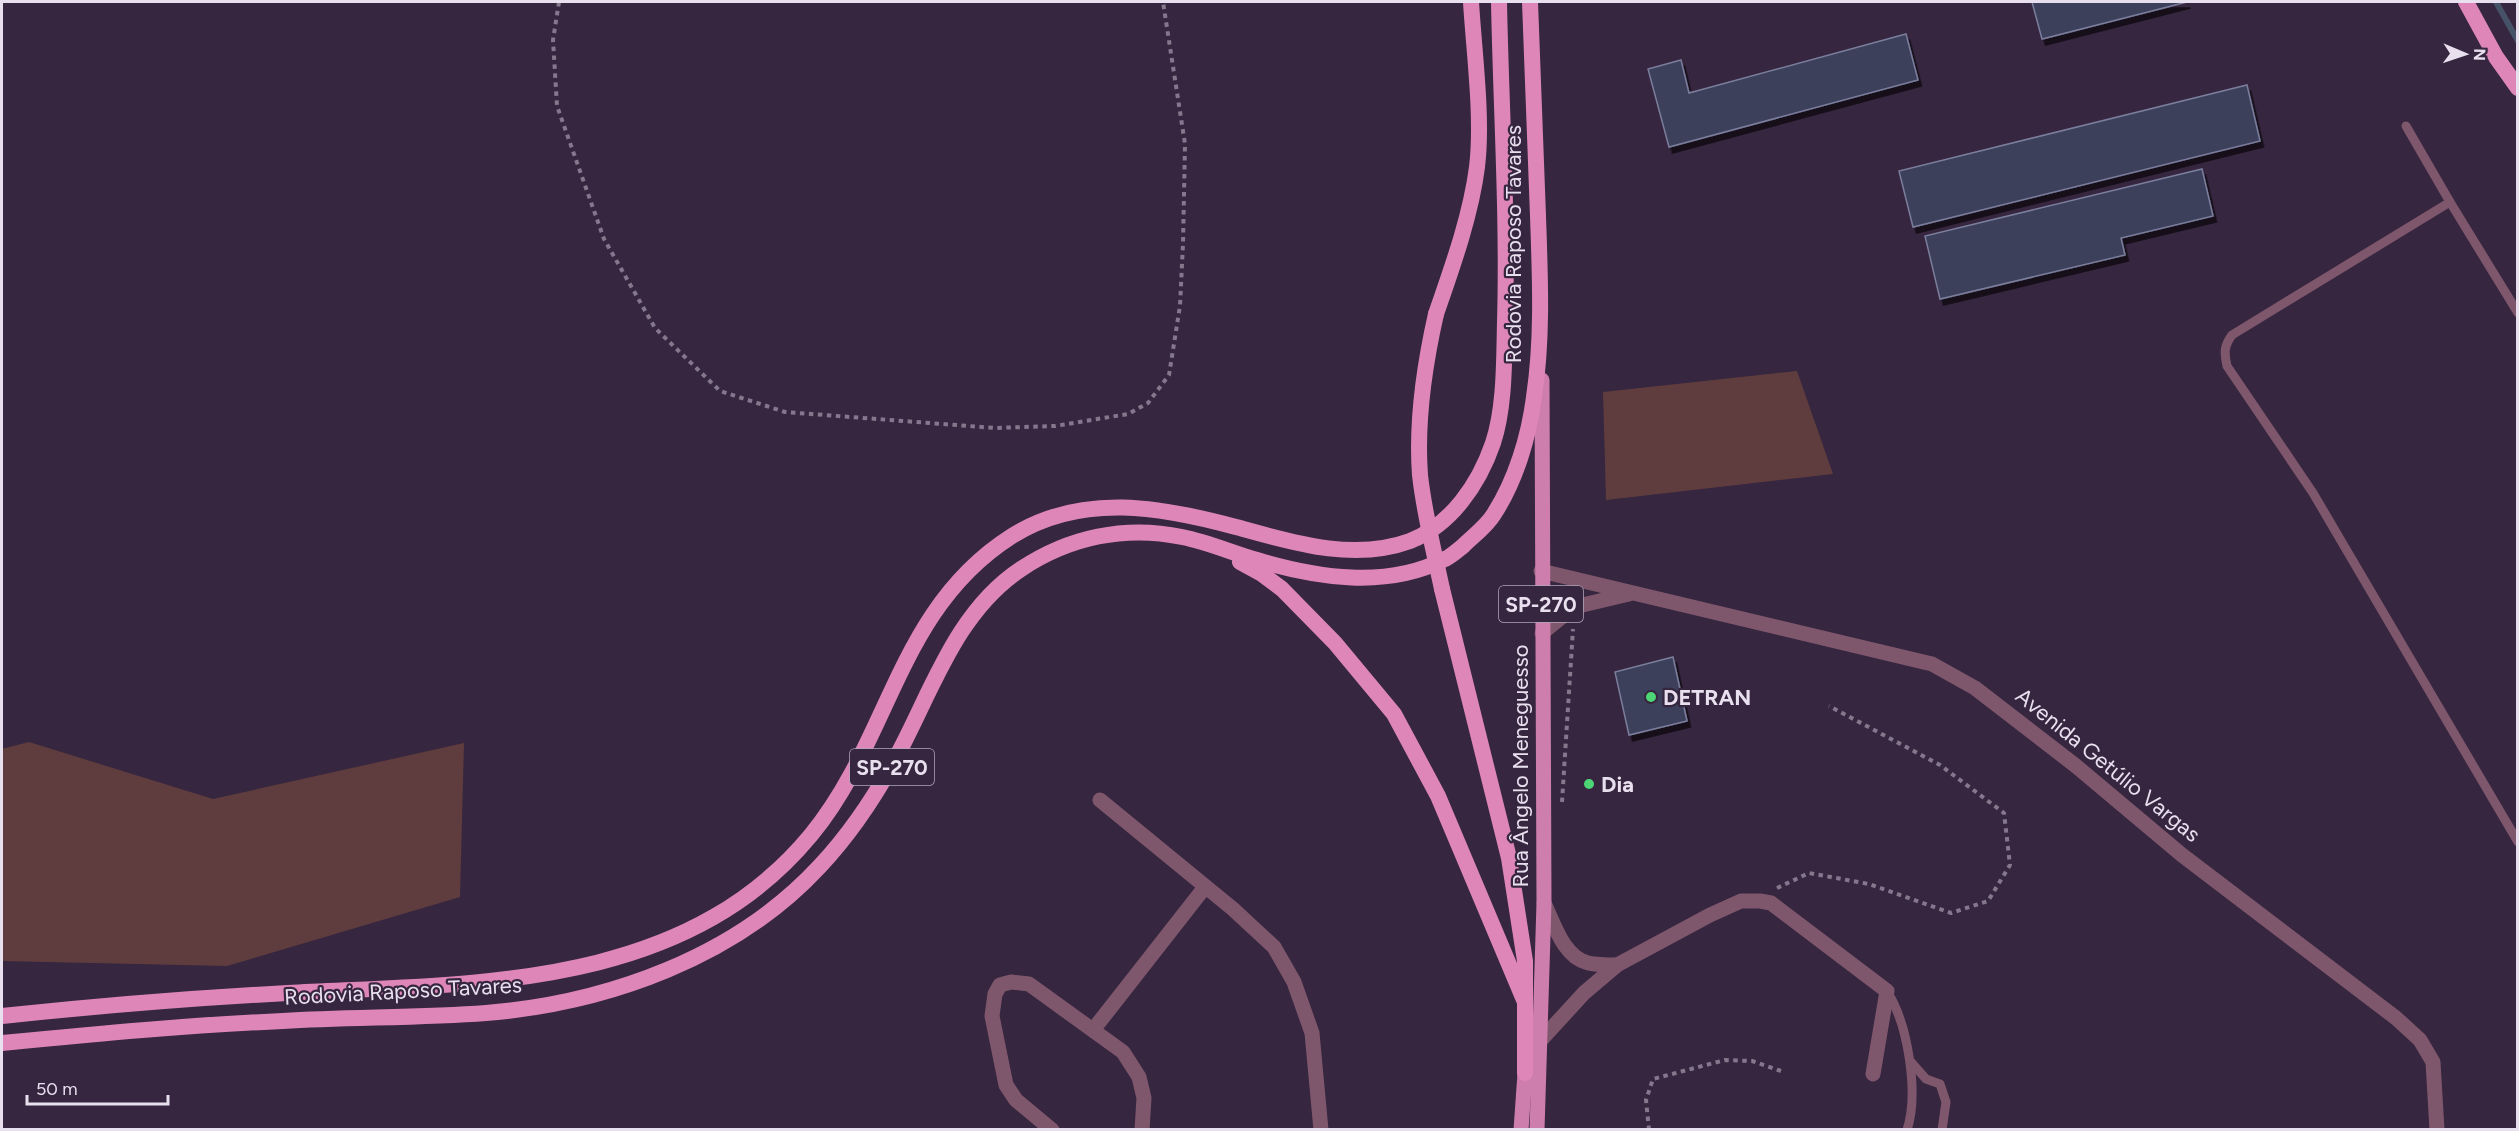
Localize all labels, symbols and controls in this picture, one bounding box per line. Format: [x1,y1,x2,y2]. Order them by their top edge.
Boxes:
north arrow [2435,24,2495,84]
text: N [2470,48,2489,61]
street label: Rodovia Raposo Tavares [1500,125,1527,363]
road number: SP-270 [1499,586,1583,622]
street label: Rua Ângelo Meneguesso [1507,644,1534,888]
street label: Avenida Getúlio Vargas [2010,682,2206,848]
place label: DETRAN [1663,684,1751,711]
marker: DETRAN [1644,690,1658,704]
road number: SP-270 [850,749,934,785]
place label: Dia [1601,771,1634,798]
marker: Dia [1582,777,1596,791]
street label: Rodovia Raposo Tavares [283,971,523,1011]
scale bar [27,1068,168,1106]
text: 50 m [36,1078,78,1100]

